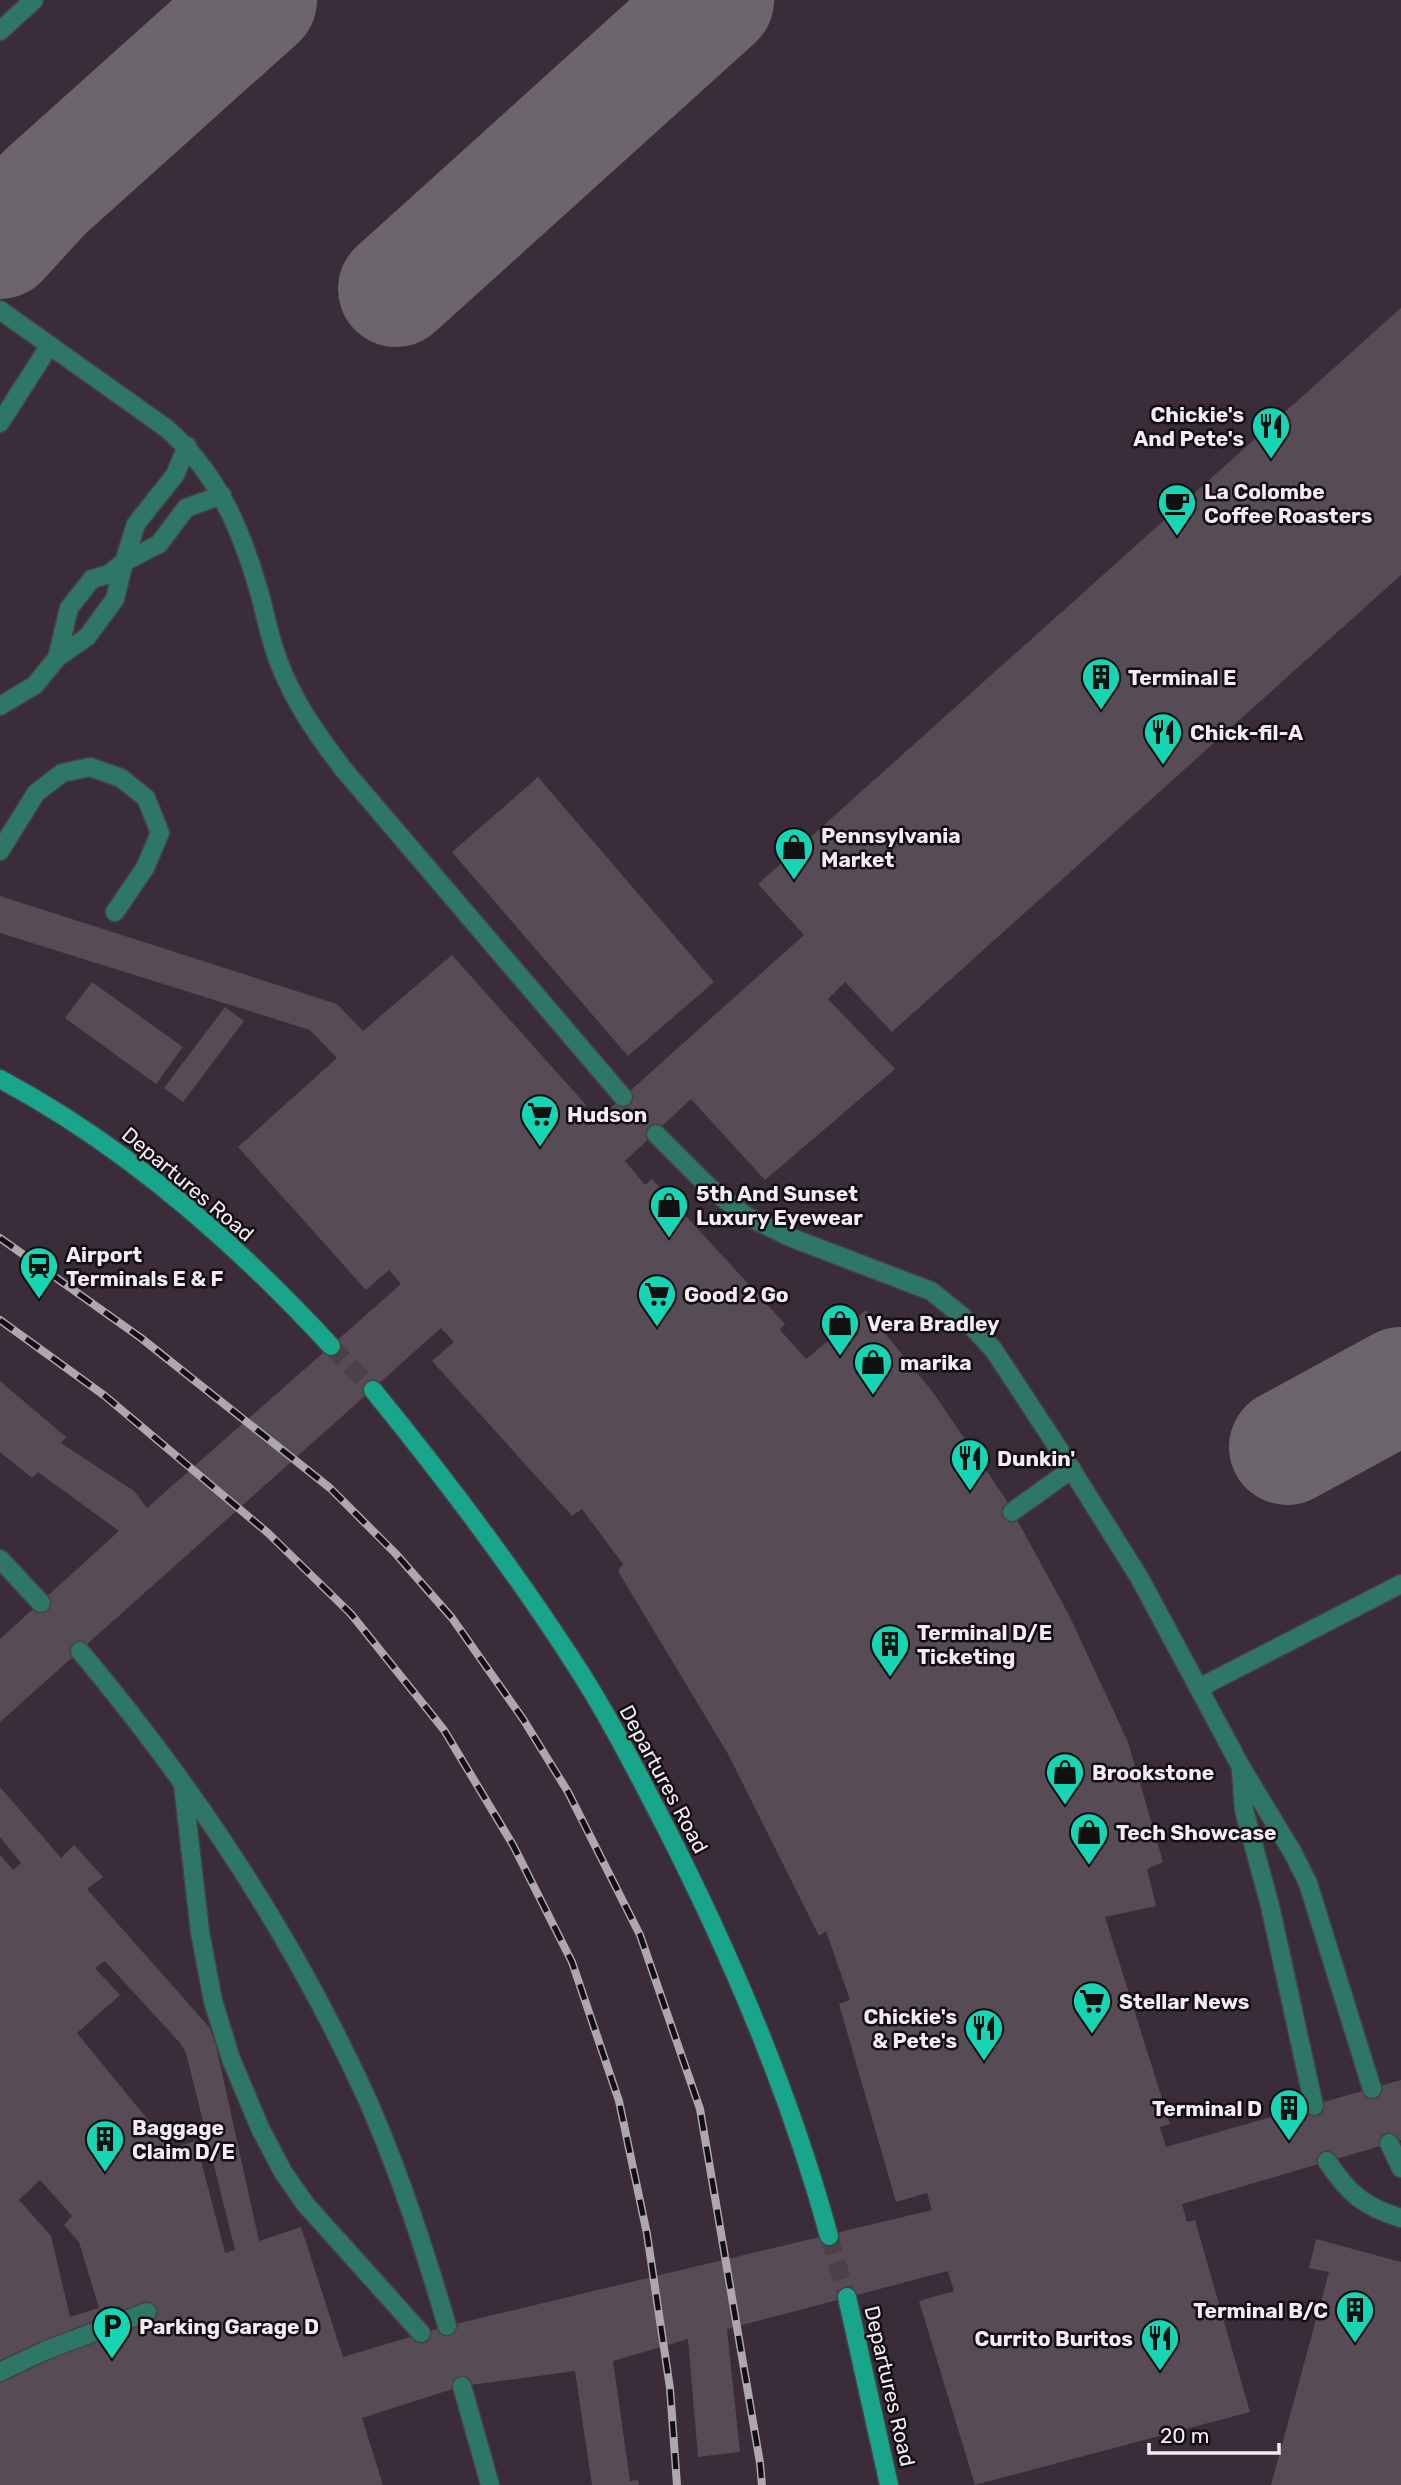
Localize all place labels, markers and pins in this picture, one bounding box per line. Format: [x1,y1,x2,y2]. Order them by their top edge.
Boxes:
place label: Chickie's And Pete's [1133,402,1244,451]
restaurant icon: Chickie's And Pete's [1250,405,1292,460]
place label: La Colombe Coffee Roasters [1204,479,1372,528]
cafe icon: La Colombe Coffee Roasters [1156,482,1198,537]
building icon: Terminal E [1080,656,1122,711]
place label: Terminal E [1128,665,1236,690]
restaurant icon: Chick-fil-A [1142,711,1184,766]
place label: Chick-fil-A [1190,720,1303,745]
place label: Pennsylvania Market [821,823,961,872]
shop icon: Pennsylvania Market [773,826,815,881]
supermarket icon: Hudson [519,1093,561,1148]
place label: Hudson [567,1102,647,1127]
place label: 5th And Sunset Luxury Eyewear [696,1181,863,1230]
shop icon: 5th And Sunset Luxury Eyewear [648,1184,690,1239]
place label: Airport Terminals E & F [66,1242,224,1291]
station icon: Airport Terminals E & F [18,1245,60,1300]
supermarket icon: Good 2 Go [636,1273,678,1328]
place label: Good 2 Go [684,1282,789,1307]
shop icon: Vera Bradley [819,1302,861,1357]
place label: Vera Bradley [867,1311,1000,1336]
shop icon: marika [852,1341,894,1396]
place label: marika [900,1350,972,1375]
restaurant icon: Dunkin' [949,1437,991,1492]
place label: Dunkin' [997,1446,1075,1471]
place label: Terminal D/E Ticketing [917,1620,1052,1669]
building icon: Terminal D/E Ticketing [869,1623,911,1678]
shop icon: Brookstone [1044,1751,1086,1806]
place label: Brookstone [1092,1760,1214,1785]
shop icon: Tech Showcase [1068,1811,1110,1866]
place label: Tech Showcase [1116,1820,1277,1845]
supermarket icon: Stellar News [1071,1980,1113,2035]
place label: Stellar News [1119,1989,1249,2014]
place label: Chickie's & Pete's [864,2004,957,2053]
restaurant icon: Chickie's & Pete's [963,2007,1005,2062]
building icon: Terminal D [1268,2087,1310,2142]
place label: Terminal D [1152,2096,1262,2121]
place label: Baggage Claim D/E [132,2115,235,2164]
building icon: Baggage Claim D/E [84,2118,126,2173]
building icon: Terminal B/C [1334,2289,1376,2344]
place label: Terminal B/C [1193,2298,1328,2323]
parking icon: Parking Garage D [91,2305,133,2360]
place label: Parking Garage D [139,2314,319,2339]
restaurant icon: Currito Buritos [1139,2317,1181,2372]
place label: Currito Buritos [975,2326,1133,2351]

